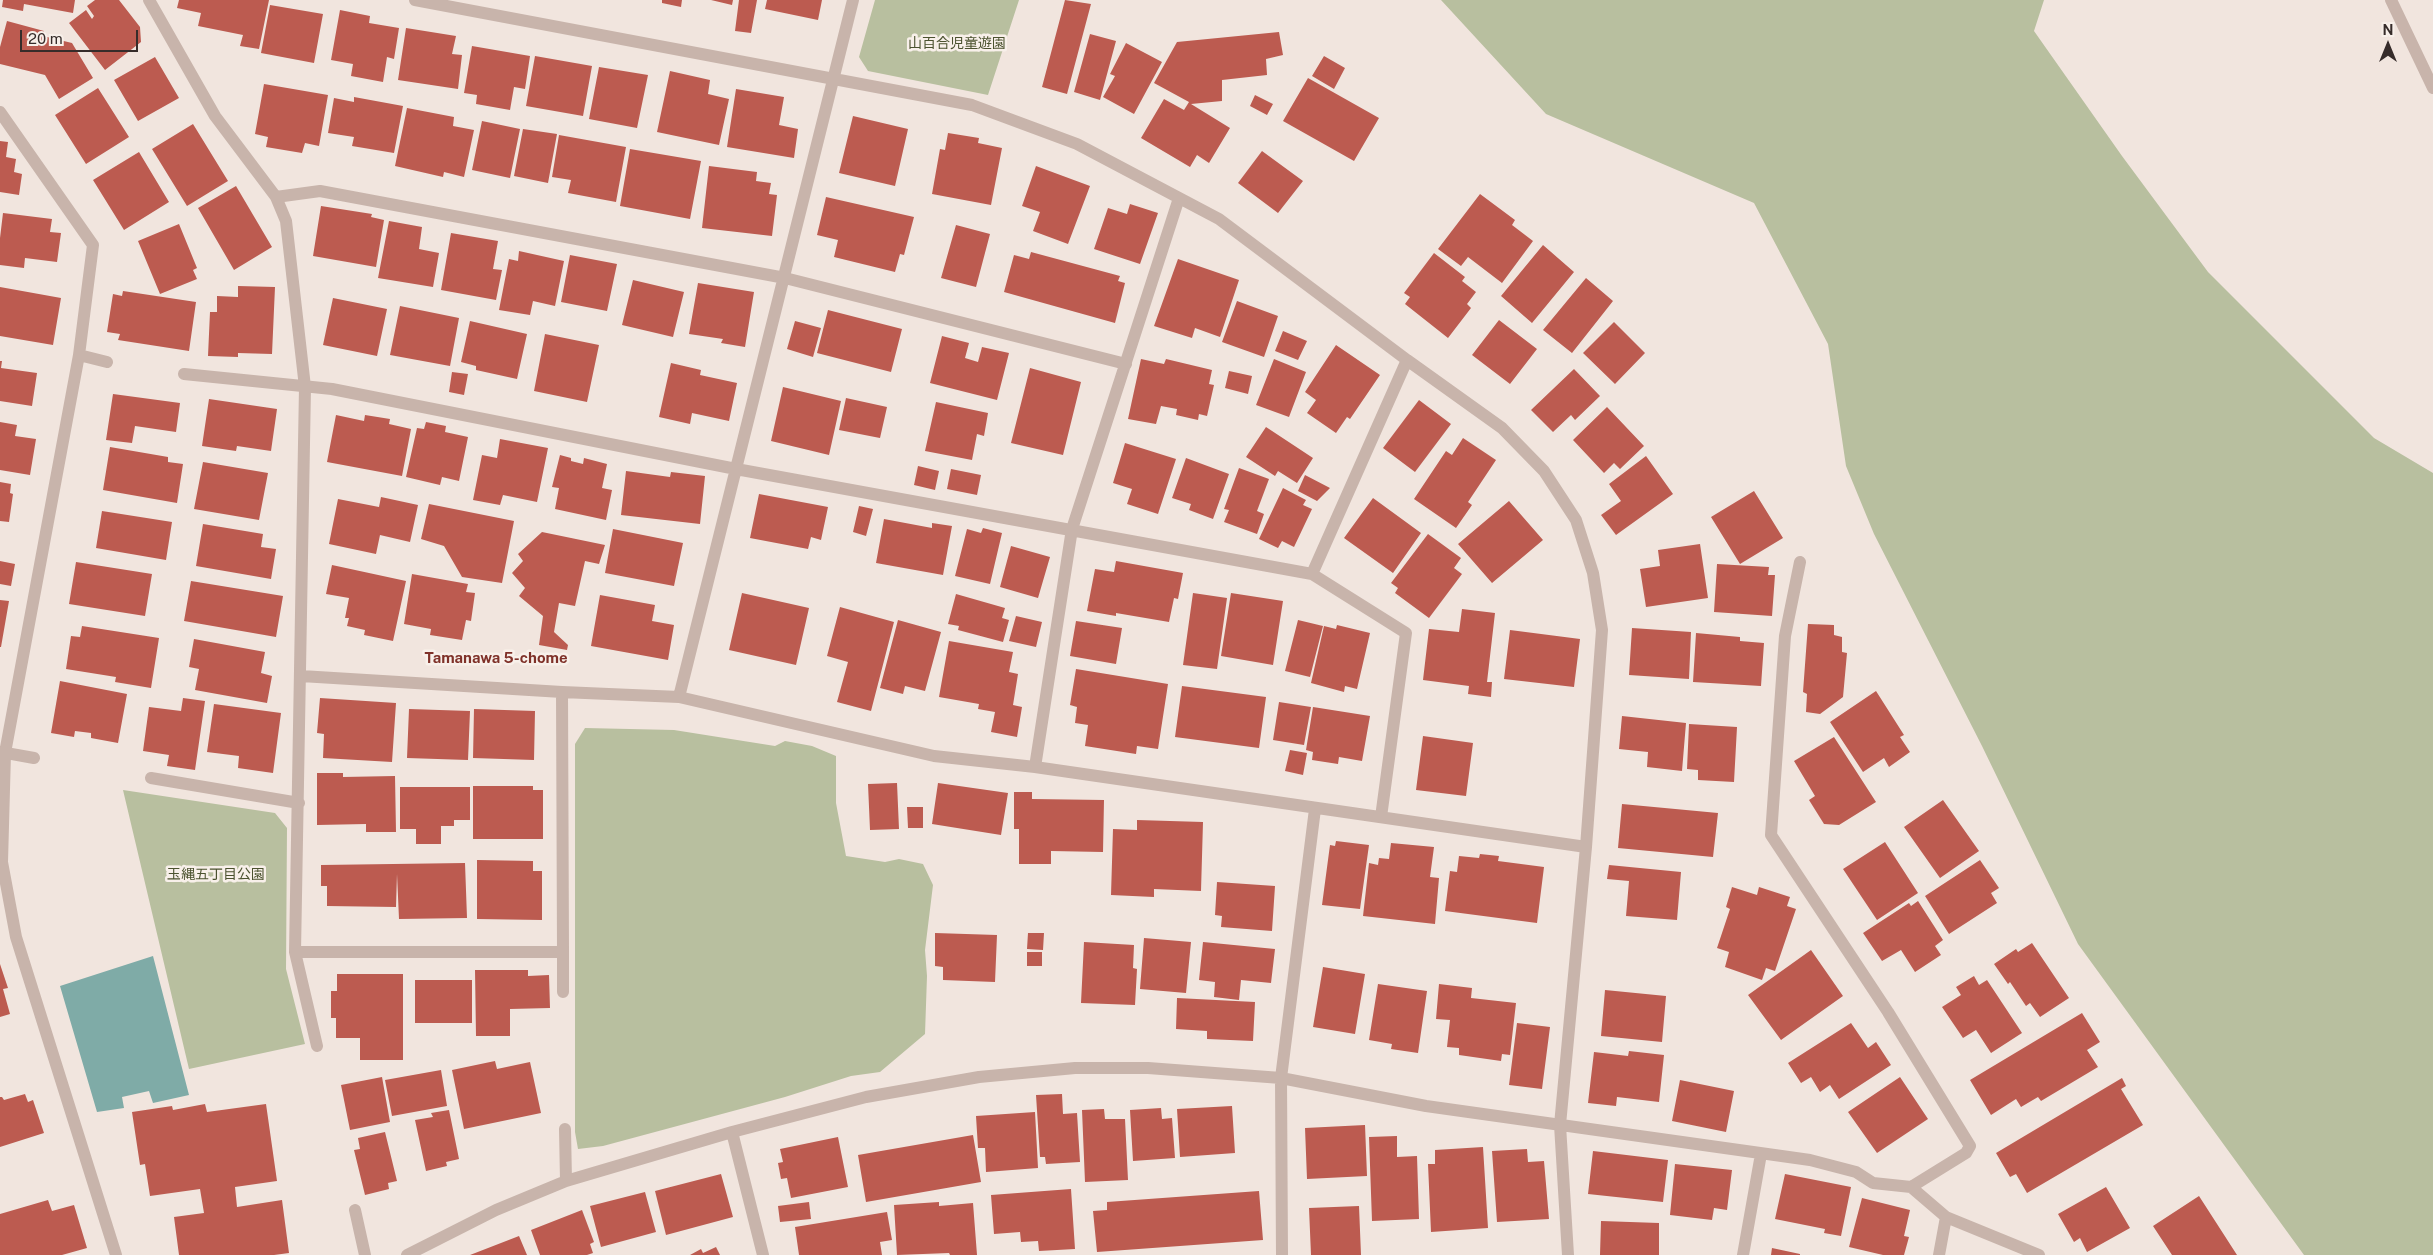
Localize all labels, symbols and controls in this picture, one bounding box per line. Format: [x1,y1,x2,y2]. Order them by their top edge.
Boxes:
scale bar [22,20,140,52]
north arrow [2363,20,2413,70]
text: N [2383,22,2393,38]
text: 20 m [28,30,63,47]
park label: 山百合児童遊園 [908,36,1006,52]
district label: Tamanawa 5-chome [424,649,568,667]
park label: 玉縄五丁目公園 [167,867,265,883]

